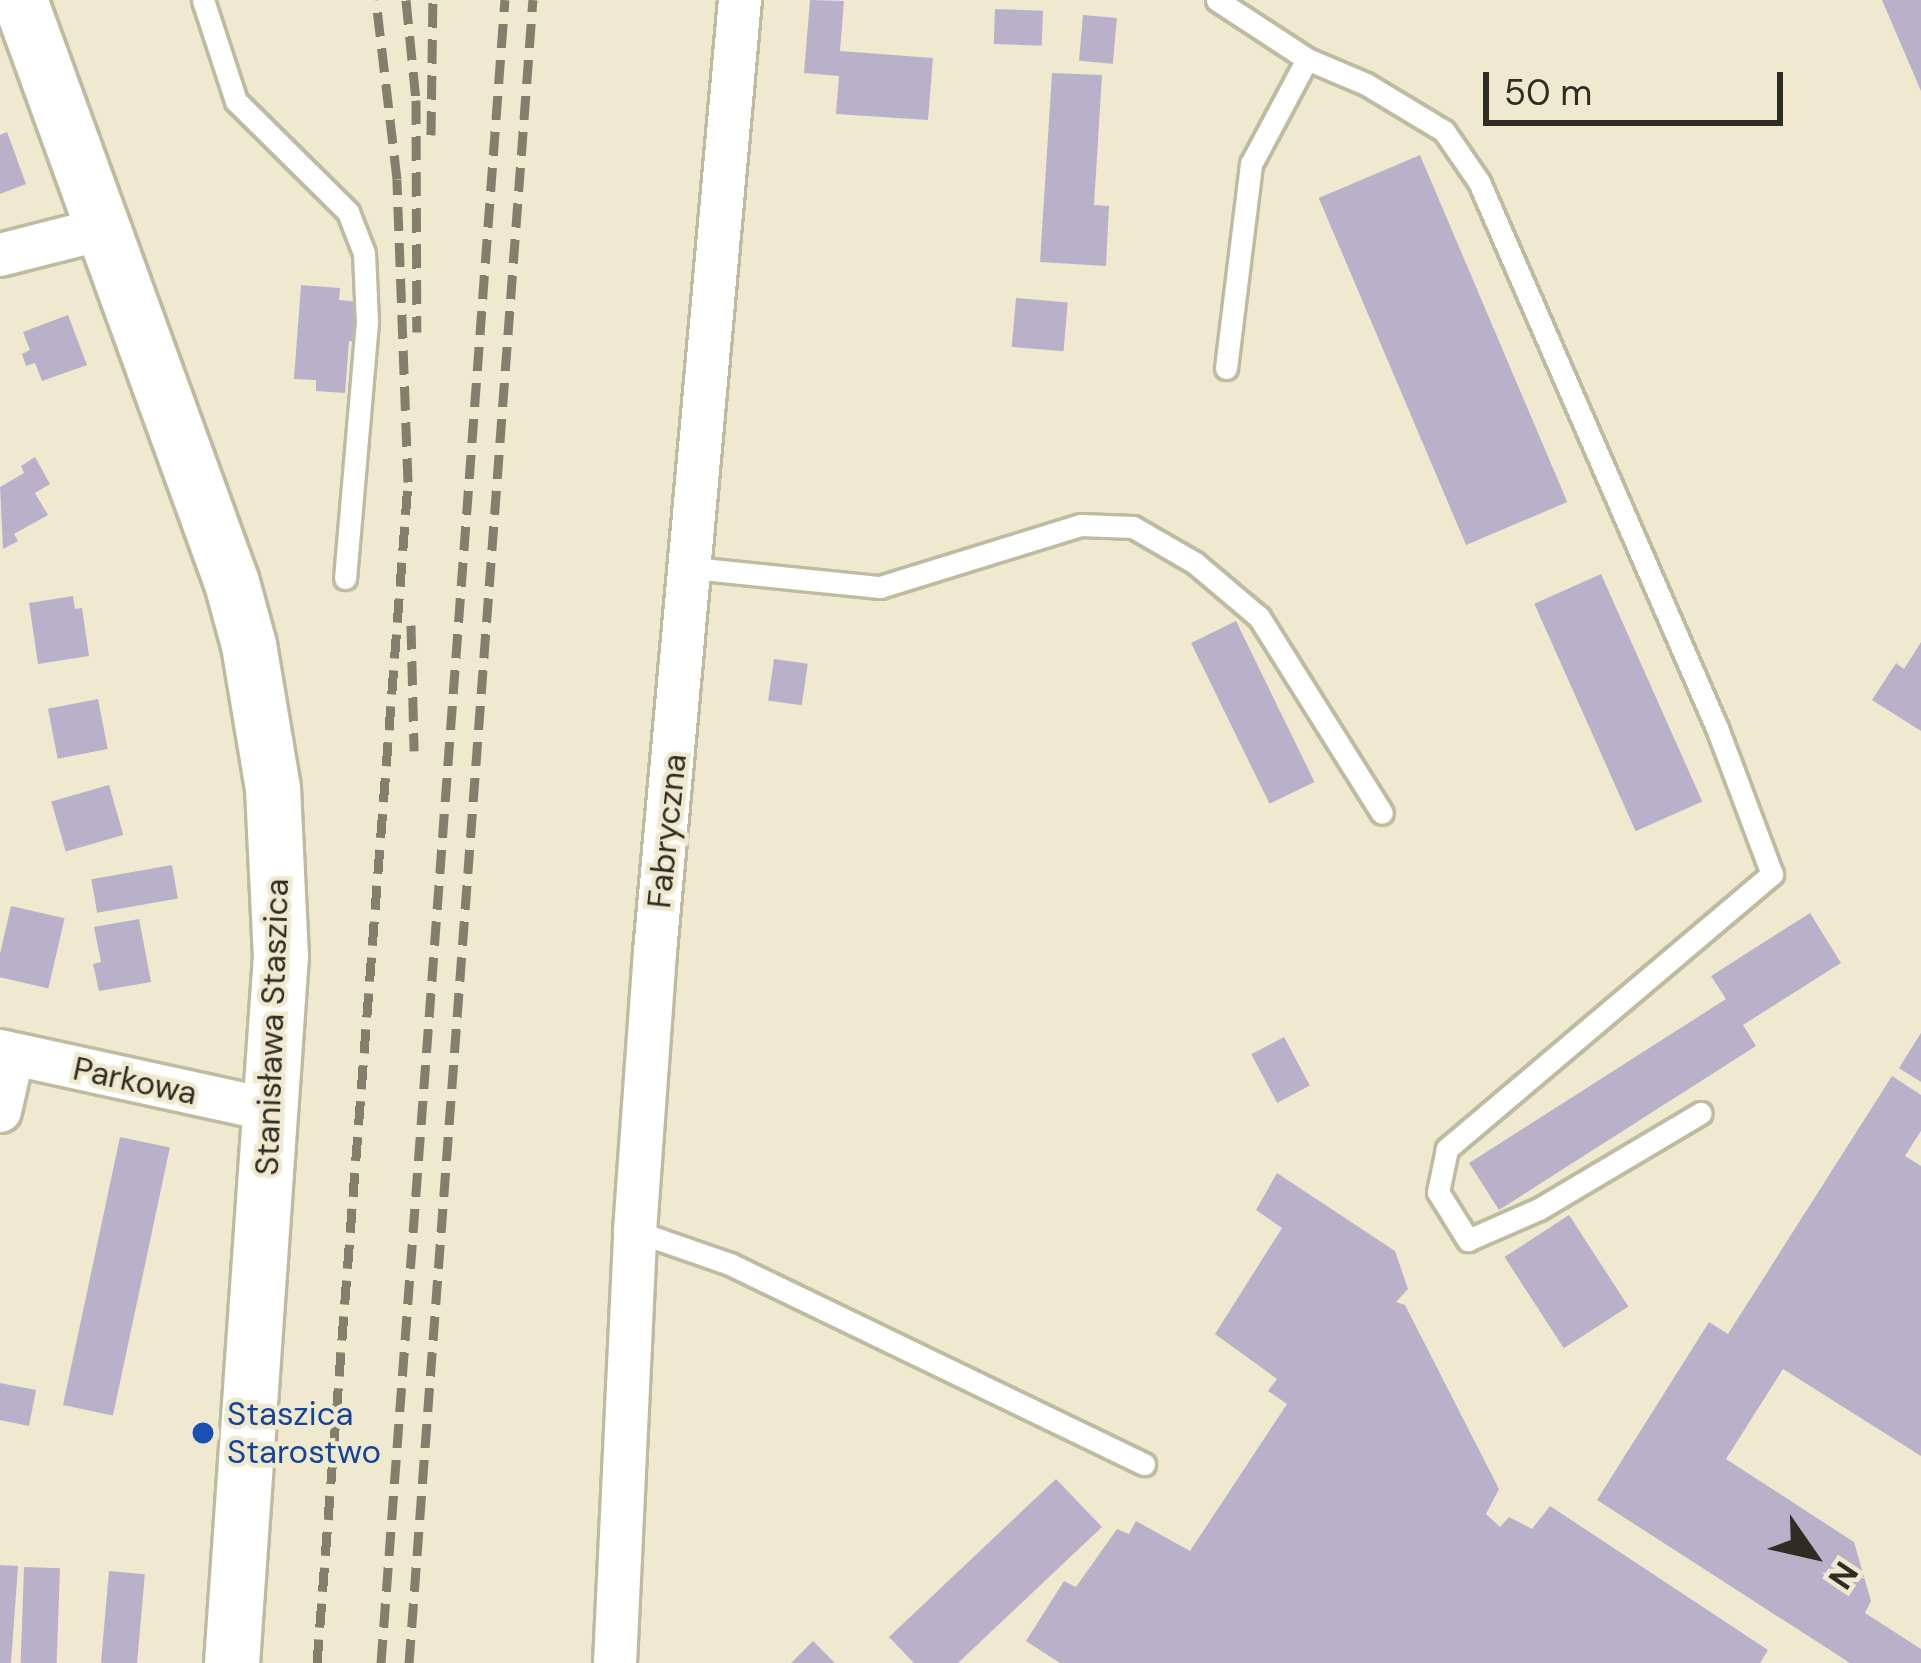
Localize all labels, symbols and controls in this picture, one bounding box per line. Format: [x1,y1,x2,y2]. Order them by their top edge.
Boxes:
scale bar [1489,48,1789,122]
text: 50 m [1504,69,1592,116]
street label: Fabryczna [639,752,695,910]
street label: Stanisława Staszica [247,878,297,1176]
street label: Parkowa [70,1049,200,1113]
place label: Staszica Starostwo [227,1394,381,1472]
marker: Staszica Starostwo [190,1420,216,1446]
north arrow [1753,1495,1873,1615]
text: N [1819,1553,1868,1597]

